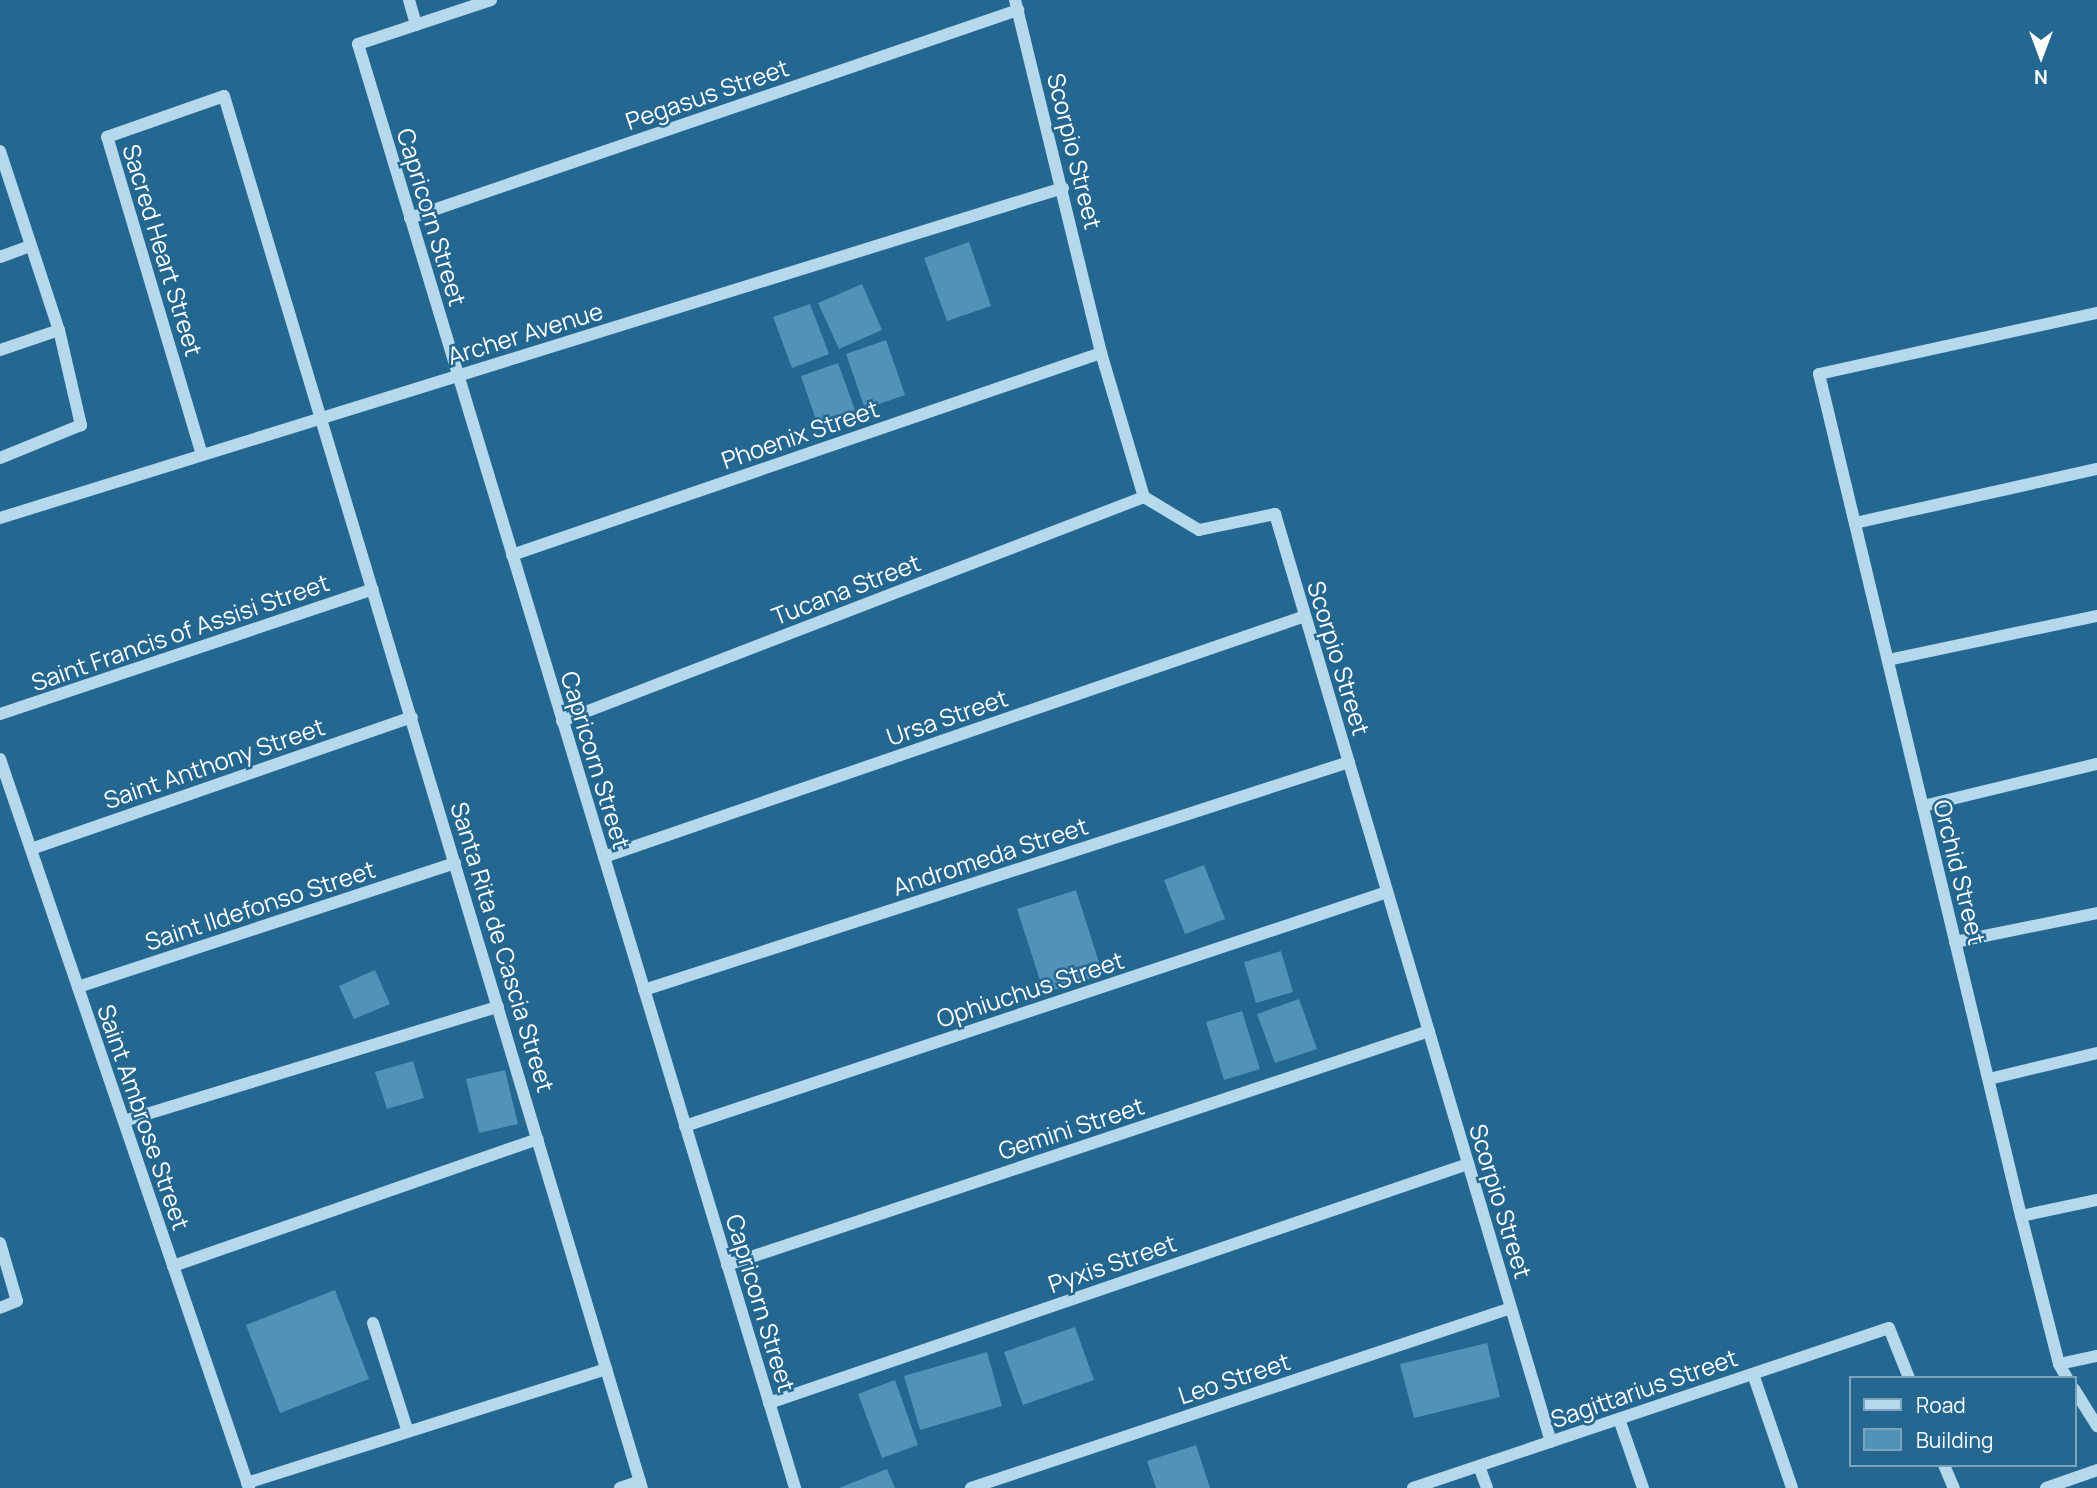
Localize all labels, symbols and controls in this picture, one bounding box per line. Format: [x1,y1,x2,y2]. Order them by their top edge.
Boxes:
north arrow [2006,21,2076,91]
street label: Pegasus Street [622,53,792,135]
text: N [2034,64,2048,90]
street label: Scorpio Street [1042,70,1108,232]
street label: Capricorn Street [391,125,473,309]
street label: Sacred Heart Street [117,141,209,359]
street label: Archer Avenue [444,296,606,370]
street label: Phoenix Street [718,394,882,474]
street label: Tucana Street [768,547,924,631]
street label: Saint Francis of Assisi Street [27,567,333,697]
street label: Scorpio Street [1302,577,1376,739]
street label: Capricorn Street [555,668,637,852]
street label: Ursa Street [883,683,1011,751]
street label: Saint Anthony Street [100,712,328,814]
street label: Orchid Street [1928,797,1992,947]
street label: Santa Rita de Cascia Street [445,798,561,1096]
street label: Andromeda Street [889,811,1091,901]
street label: Saint Ildefonso Street [141,854,379,956]
street label: Ophiuchus Street [933,945,1127,1033]
street label: Saint Ambrose Street [92,1000,196,1234]
street label: Gemini Street [994,1091,1148,1165]
street label: Scorpio Street [1464,1120,1538,1282]
street label: Capricorn Street [720,1211,802,1395]
street label: Pyxis Street [1044,1228,1180,1298]
street label: Sagittarius Street [1547,1343,1741,1433]
street label: Leo Street [1175,1346,1293,1410]
legend [1848,1376,2076,1467]
text: Road [1916,1391,1966,1419]
text: Building [1916,1426,1993,1454]

